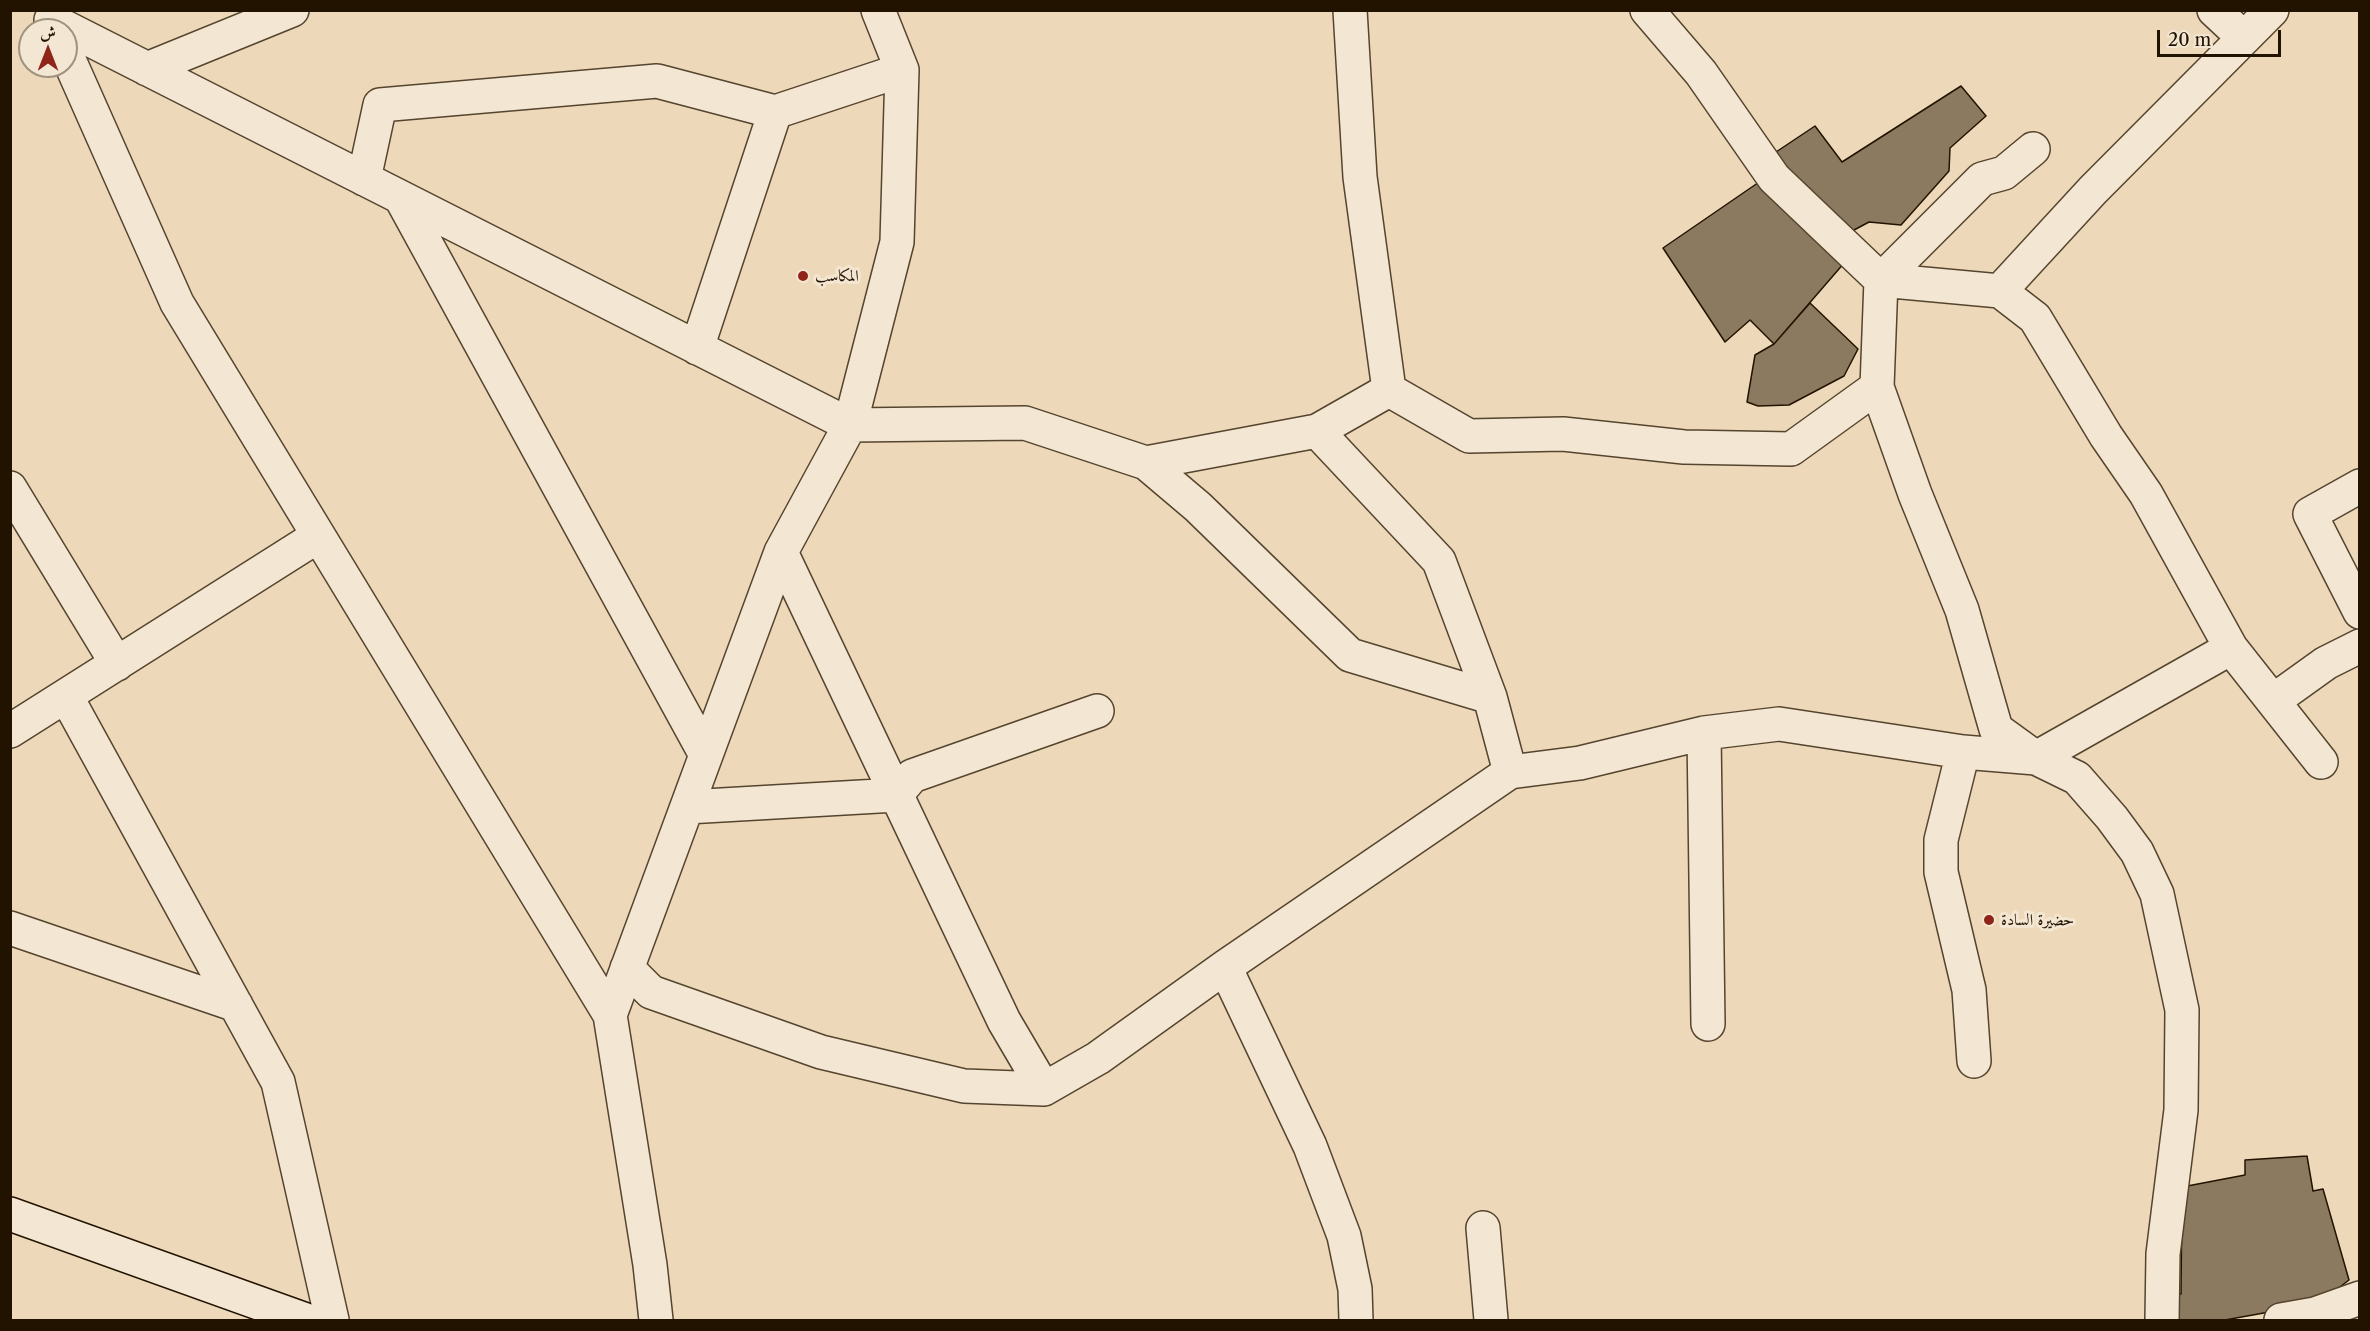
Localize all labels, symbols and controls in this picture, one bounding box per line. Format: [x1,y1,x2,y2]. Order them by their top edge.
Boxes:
north arrow [18,18,78,78]
scale bar [2160,18,2284,56]
text: ش [40,22,56,42]
text: 20 m [2168,29,2211,51]
place label: المكاسب [815,266,859,286]
marker: المكاسب [796,269,810,283]
place label: حضيرة السادة [2001,910,2074,930]
marker: حضيرة السادة [1982,913,1996,927]

